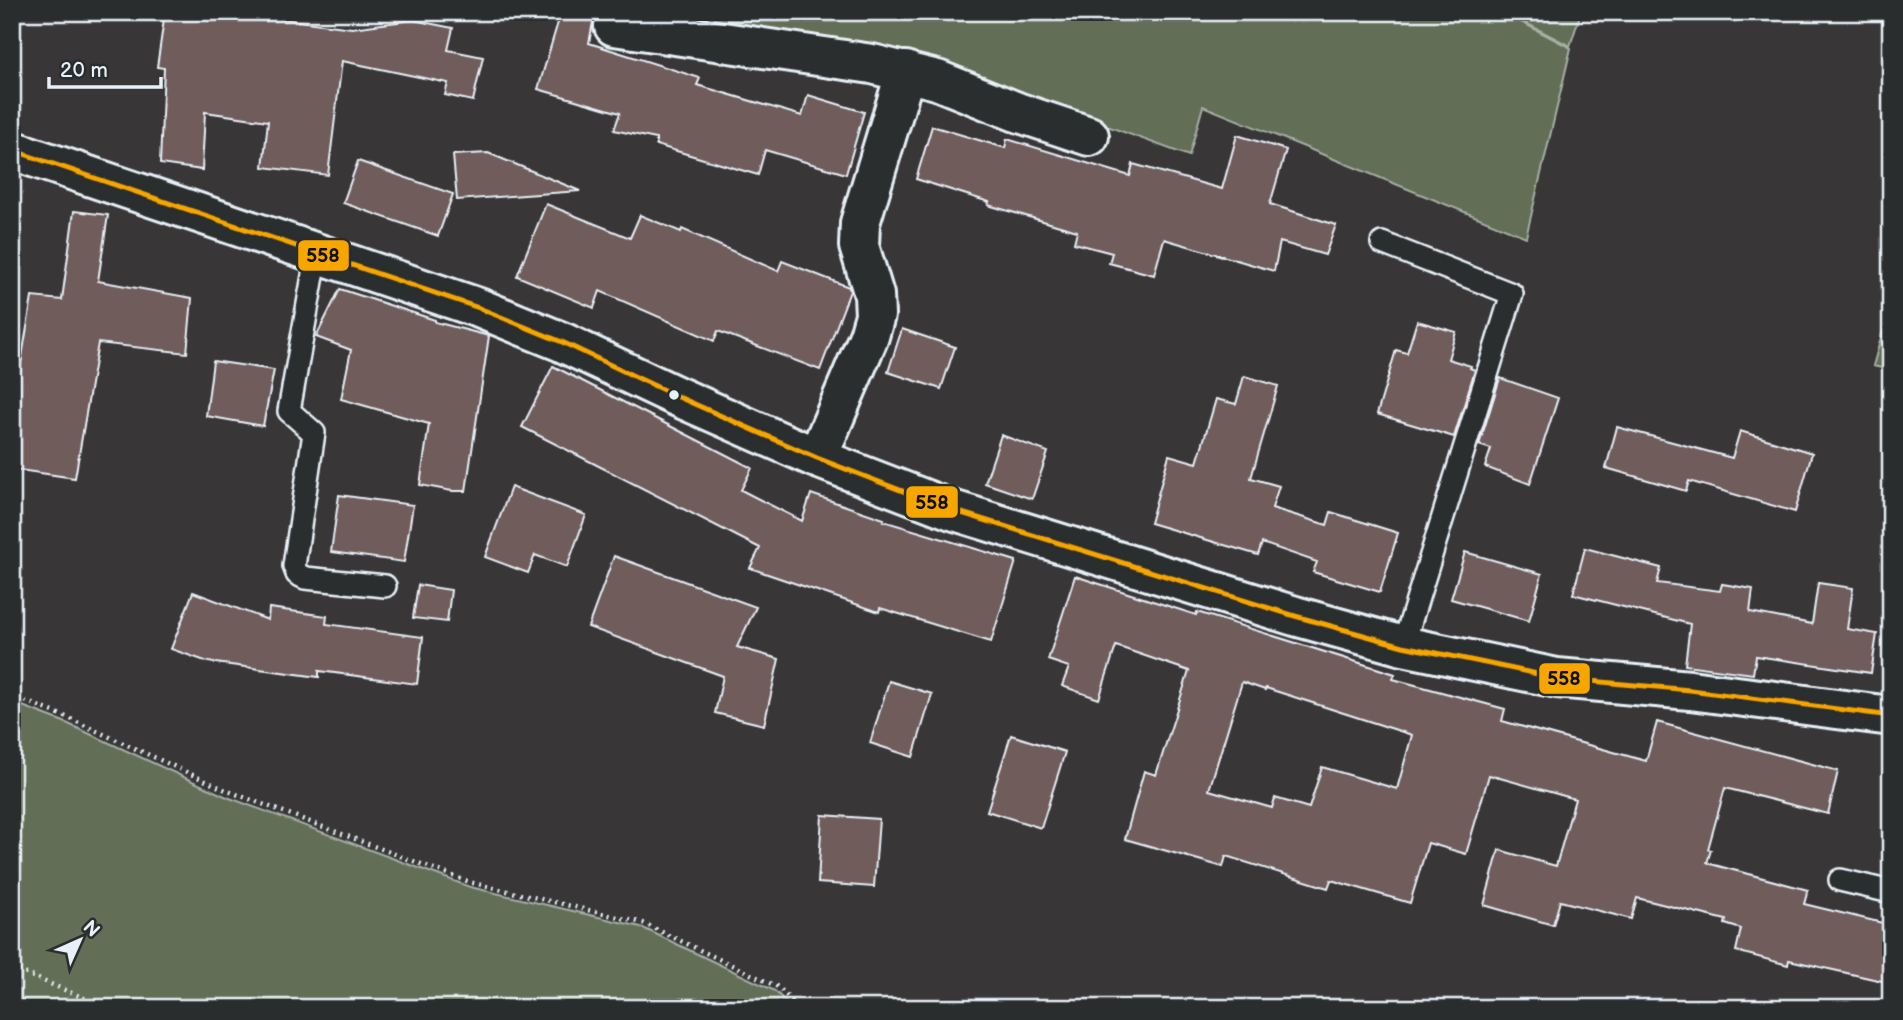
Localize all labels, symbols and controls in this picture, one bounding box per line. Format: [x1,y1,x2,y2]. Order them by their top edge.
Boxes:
scale bar [49,46,161,90]
text: 20 m [60,58,108,83]
line badge: 558 [297,239,350,272]
text: 558 [306,245,340,268]
unlabelled marker [667,388,681,402]
line badge: 558 [905,485,959,519]
text: 558 [915,492,949,515]
line badge: 558 [1538,662,1591,695]
text: 558 [1547,668,1581,691]
north arrow [46,904,116,974]
text: N [78,916,104,942]

